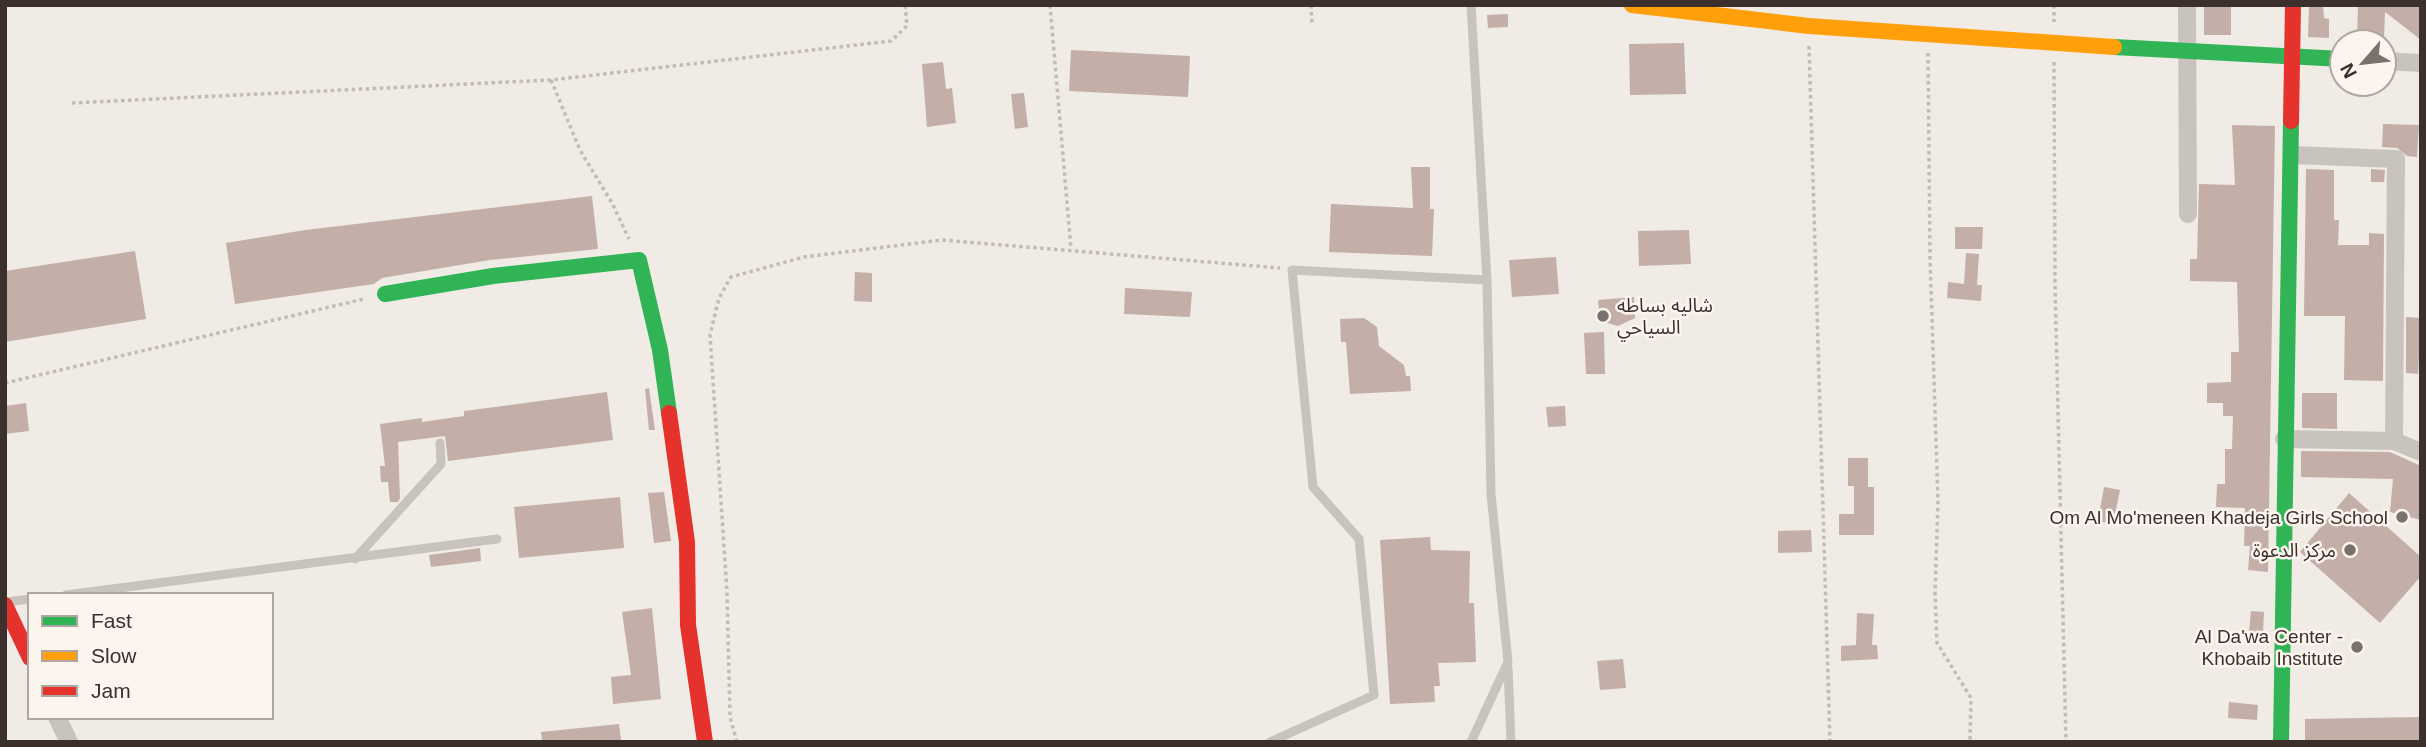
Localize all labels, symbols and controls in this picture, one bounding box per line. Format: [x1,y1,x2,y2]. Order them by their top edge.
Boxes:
north arrow [2328,28,2398,98]
text: N [2336,60,2361,82]
place label: شاليه بساطه السياحي [1617,295,1713,342]
marker: شاليه بساطه السياحي [1595,308,1611,324]
place label: Om Al Mo'meneen Khadeja Girls School [2050,507,2388,528]
marker: Om Al Mo'meneen Khadeja Girls School [2394,509,2410,525]
place label: مركز الدعوة [2253,540,2336,562]
marker: مركز الدعوة [2342,542,2358,558]
legend [28,593,273,719]
text: Fast [91,609,132,632]
place label: Al Da'wa Center - Khobaib Institute [2195,626,2343,669]
marker: Al Da'wa Center - Khobaib Institute [2349,639,2365,655]
text: Slow [91,644,137,667]
text: Jam [91,679,131,702]

